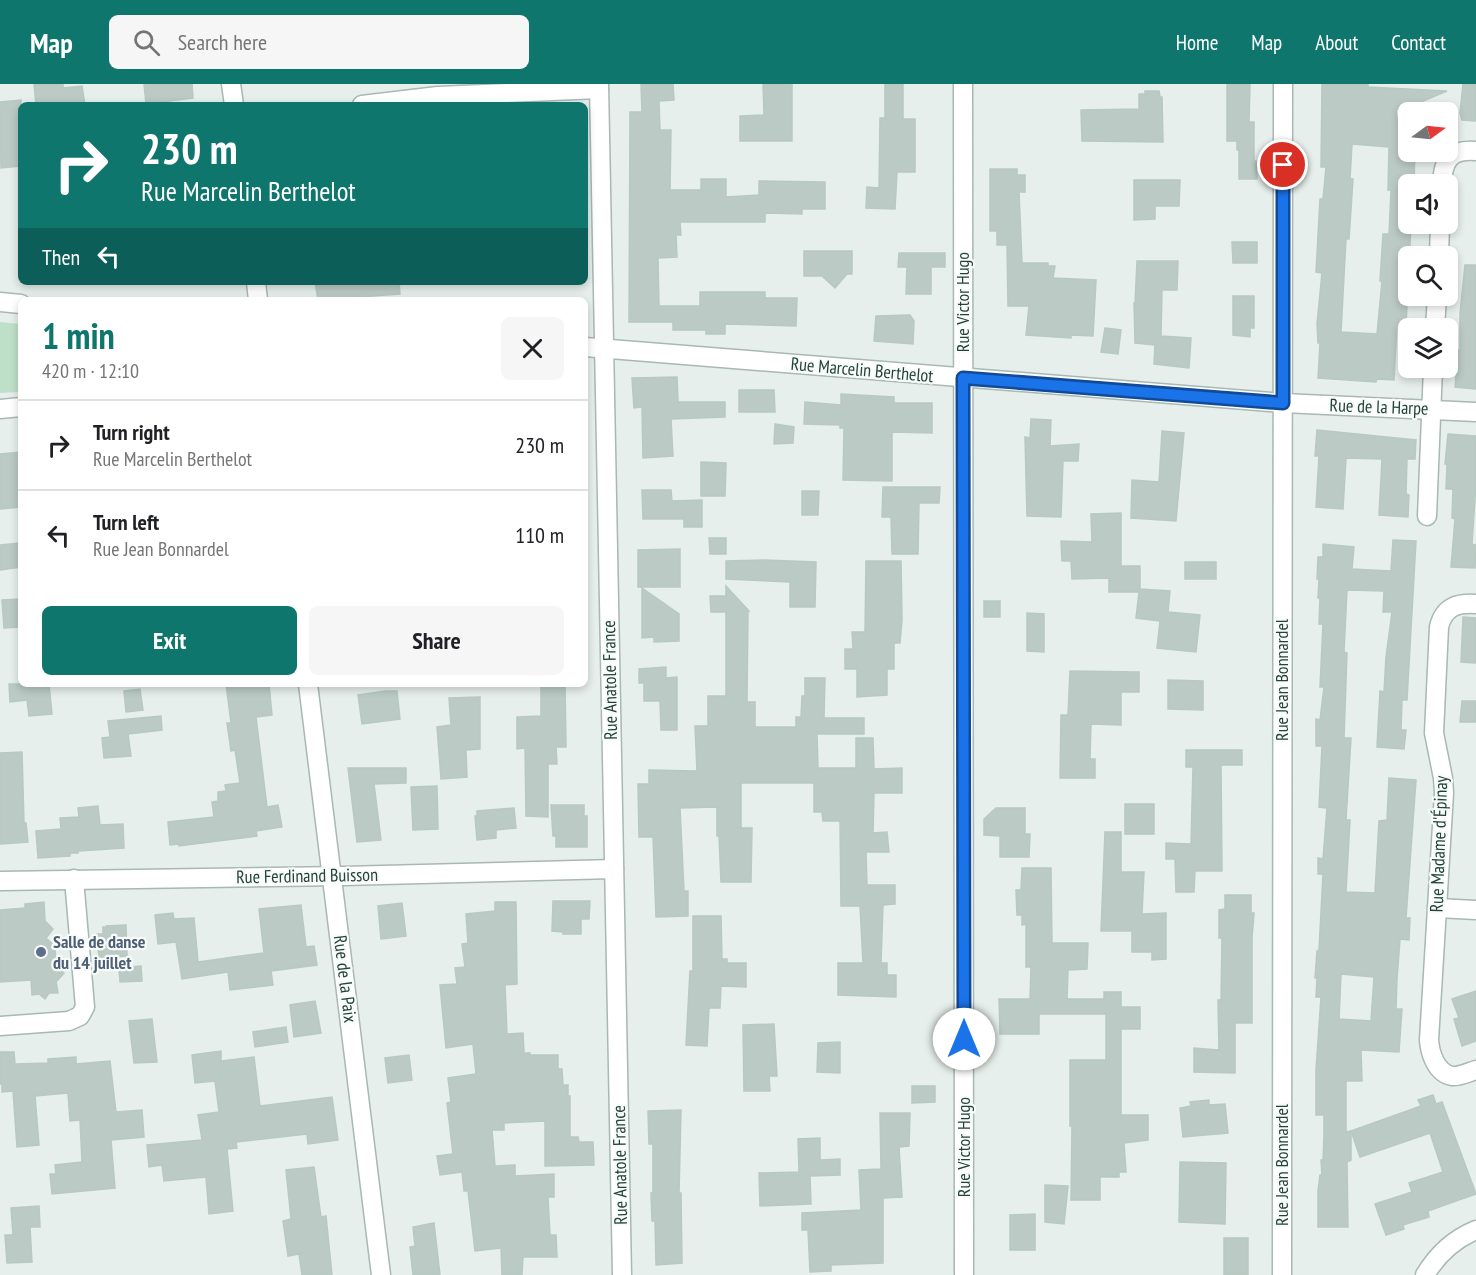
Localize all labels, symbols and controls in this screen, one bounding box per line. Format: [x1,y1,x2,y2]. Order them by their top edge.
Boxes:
search box [109,15,529,69]
text: Map [30,24,73,61]
icon: search [130,26,163,59]
text: Search here [178,28,267,56]
text: Home [1176,29,1218,56]
text: Map [1251,29,1282,56]
text: About [1315,29,1358,56]
text: Contact [1391,29,1446,56]
north arrow [1398,102,1458,162]
map controls [1398,102,1458,378]
text: 230 m [141,121,238,176]
icon: right [42,126,120,204]
pin [1257,139,1308,190]
icon: arrive [1266,148,1299,181]
text: Rue Marcelin Berthelot [141,174,356,208]
button: sound [1398,174,1458,234]
icon: left [92,240,125,273]
text: Then [42,243,80,271]
button: search [1398,246,1458,306]
street label: Rue Victor Hugo [951,252,974,352]
text: 1 min [42,312,115,359]
button: close [501,317,564,380]
button: layers [1398,318,1458,378]
street label: Rue Marcelin Berthelot [790,352,934,387]
text: 420 m · 12:10 [42,358,139,384]
street label: Rue de la Harpe [1329,393,1429,420]
text: Turn right [93,418,170,446]
icon: right [42,429,75,462]
text: 230 m [515,431,564,459]
text: Rue Marcelin Berthelot [93,446,252,472]
text: Turn left [93,508,159,536]
icon: left [42,519,75,552]
text: 110 m [515,521,564,549]
text: Rue Jean Bonnardel [93,536,229,562]
button: Exit [42,606,297,675]
button: Share [309,606,564,675]
street label: Rue Jean Bonnardel [1270,618,1293,741]
street label: Rue Anatole France [597,620,622,740]
street label: Rue Madame d'Épinay [1425,775,1452,913]
street label: Rue Ferdinand Buisson [236,863,378,888]
place label: Salle de danse du 14 juillet [53,930,146,974]
street label: Rue de la Paix [329,934,362,1025]
marker: Salle de danse du 14 juillet [34,945,48,959]
position arrow [932,1007,996,1071]
street label: Rue Victor Hugo [952,1097,975,1197]
street label: Rue Jean Bonnardel [1270,1103,1293,1226]
street label: Rue Anatole France [607,1105,632,1225]

